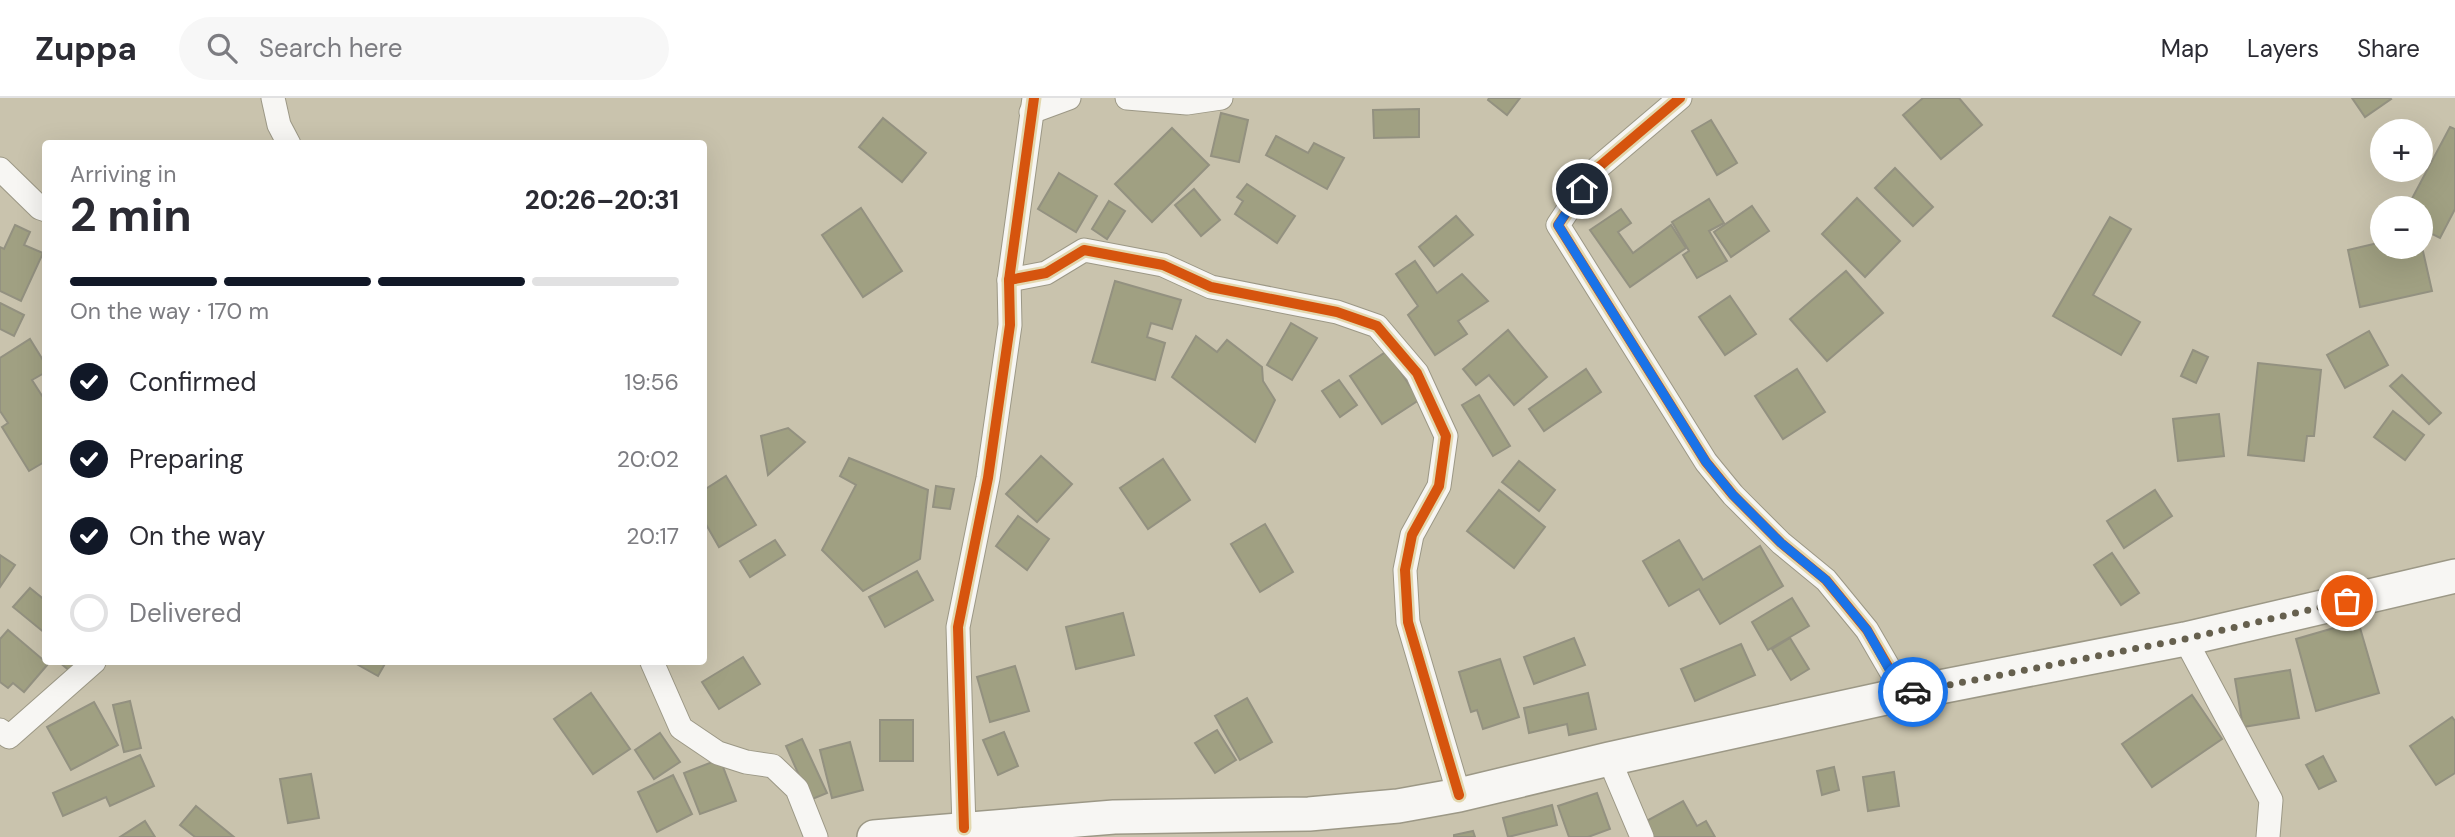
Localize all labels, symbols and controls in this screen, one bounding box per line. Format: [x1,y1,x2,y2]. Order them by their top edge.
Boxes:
search box [179,17,669,80]
text: Zuppa [35,27,137,70]
icon: search [203,29,241,67]
text: Search here [259,31,402,65]
text: Map [2161,33,2209,64]
text: Layers [2247,33,2319,64]
text: Share [2357,33,2420,64]
map controls [2370,119,2433,259]
button: + [2370,119,2433,182]
text: Arriving in [70,159,176,189]
pin [1552,159,1612,219]
icon: home [1563,170,1601,208]
text: 20:26–20:31 [525,183,679,217]
text: 2 min [70,185,192,245]
button: − [2370,196,2433,259]
text: On the way · 170 m [70,296,269,326]
icon: check [70,363,108,401]
text: Confirmed [129,365,256,399]
text: 19:56 [624,367,679,397]
icon: check [70,440,108,478]
text: Preparing [129,442,244,476]
text: 20:02 [617,444,679,474]
icon: check [70,517,108,555]
text: On the way [129,519,265,553]
text: 20:17 [626,521,679,551]
pin [2317,571,2377,631]
icon: bag [2328,582,2366,620]
text: Delivered [129,596,242,630]
courier [1878,657,1948,727]
icon: car [1894,673,1932,711]

